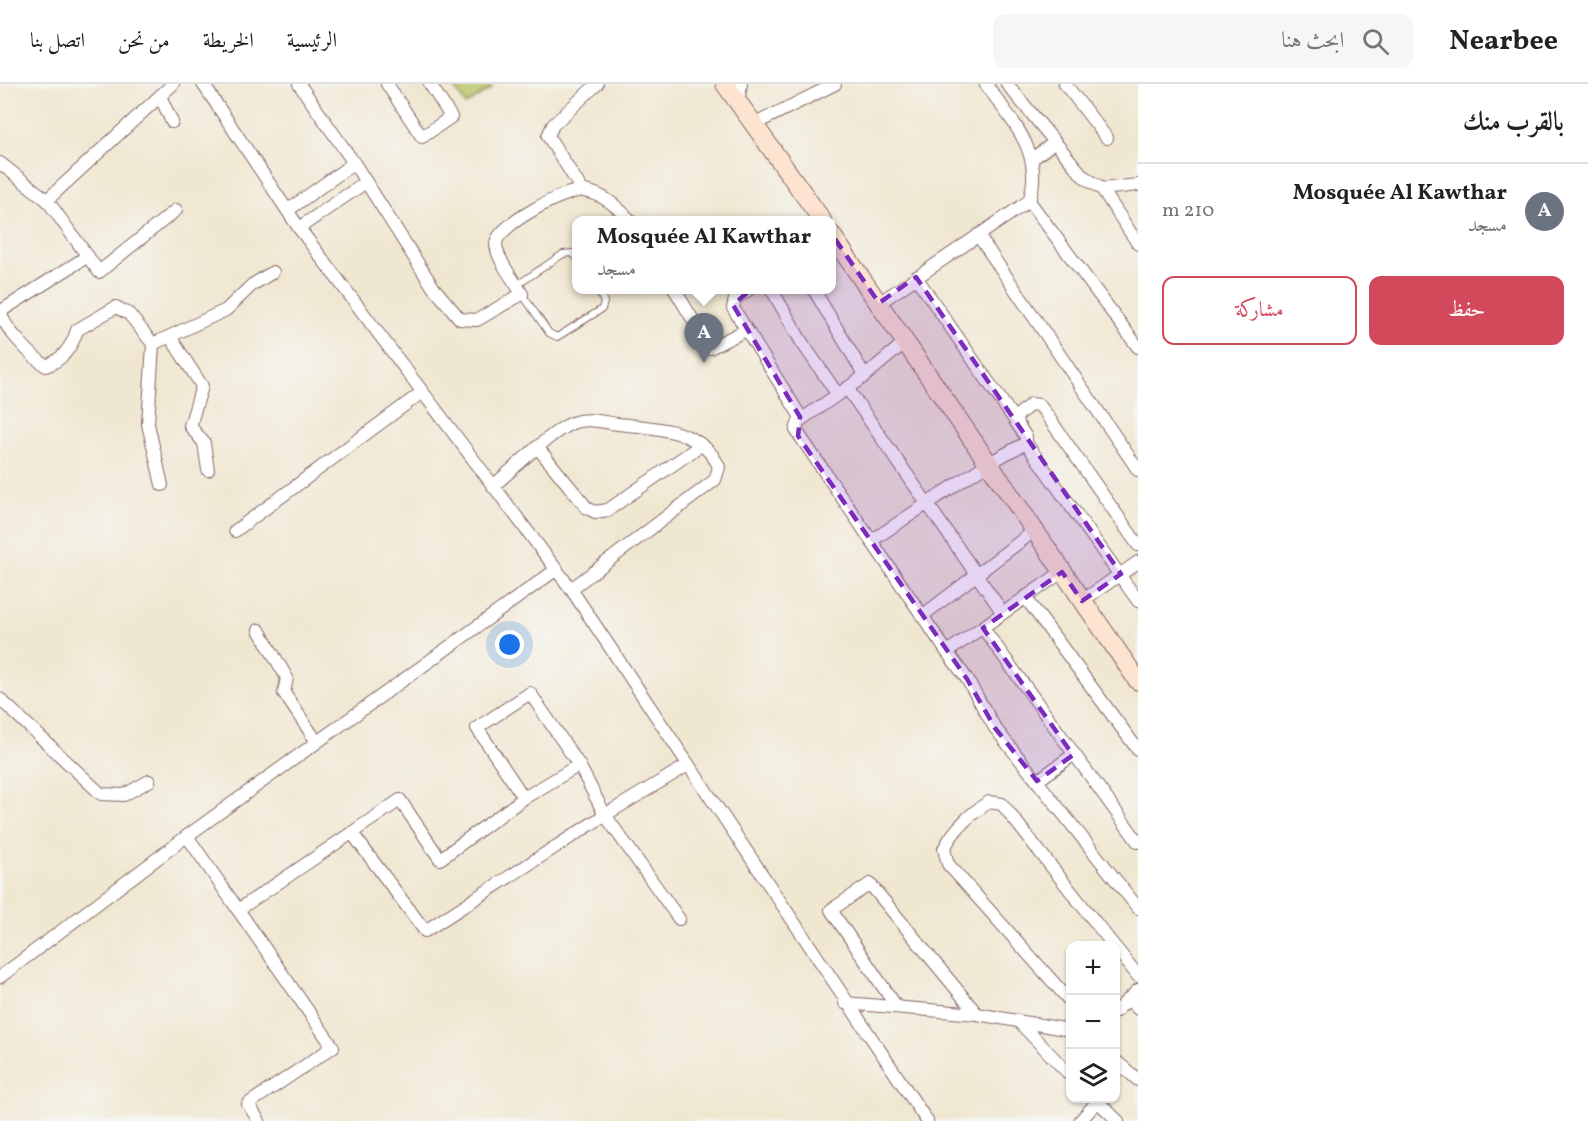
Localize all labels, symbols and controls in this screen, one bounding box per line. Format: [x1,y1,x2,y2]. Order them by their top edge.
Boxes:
search box [993,14,1413,68]
text: Nearbee [1449,22,1558,61]
icon: search [1359,25,1392,58]
text: ابحث هنا [1281,26,1344,57]
text: اتصل بنا [30,27,85,56]
text: من نحن [118,27,170,56]
text: الخريطة [203,27,254,56]
text: الرئيسية [287,27,337,56]
text: بالقرب منك [1463,105,1564,141]
text: Mosquée Al Kawthar [1293,178,1507,209]
text: 210 m [1162,197,1214,225]
text: A [1537,197,1552,225]
text: مسجد [1468,212,1507,240]
popup [572,216,836,294]
text: Mosquée Al Kawthar [597,222,811,253]
text: مسجد [597,256,636,284]
button: مشاركة [1162,276,1357,345]
button: حفظ [1369,276,1564,345]
pin: A [684,314,724,363]
your location [495,630,524,659]
map controls [1066,941,1120,1103]
button: + [1066,941,1120,995]
button: − [1066,995,1120,1049]
button: layers [1066,1049,1120,1103]

